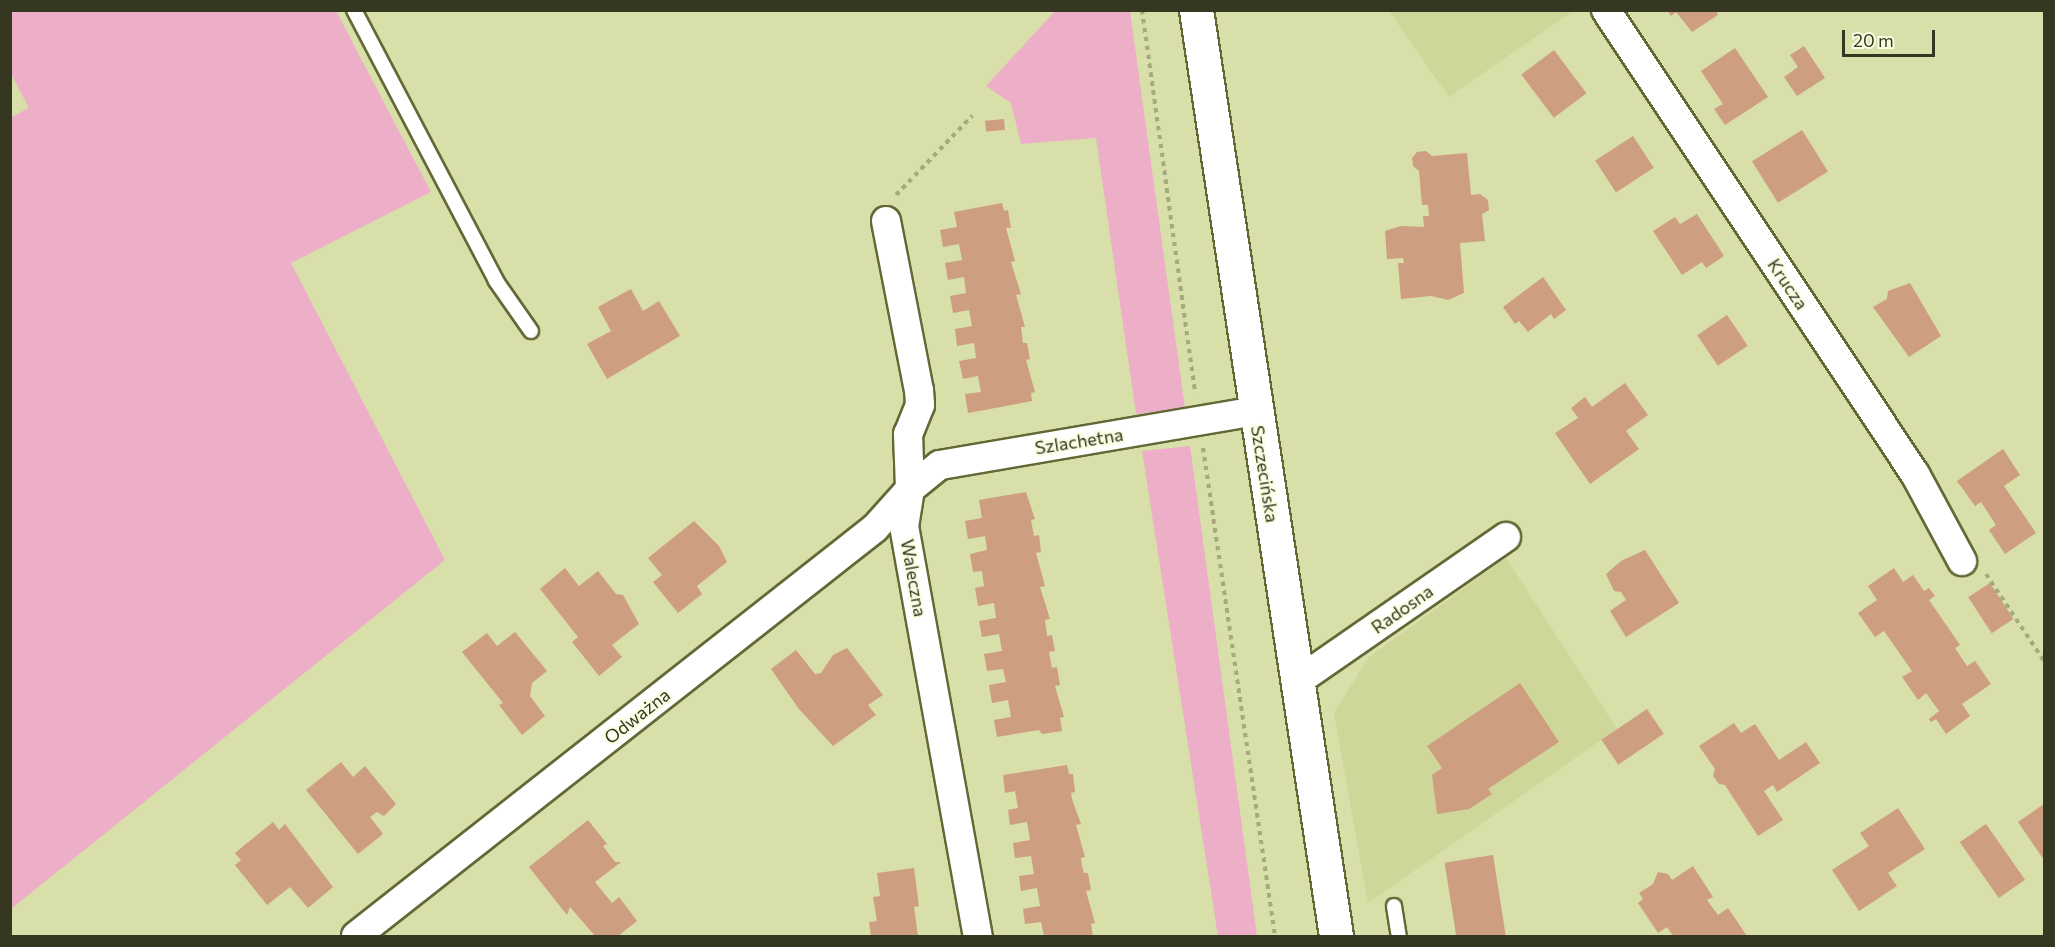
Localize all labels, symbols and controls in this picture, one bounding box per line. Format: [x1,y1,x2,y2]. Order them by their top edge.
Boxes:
scale bar [1845,18,1938,56]
text: 20 m [1853,29,1894,51]
street label: Krucza [1763,255,1813,313]
street label: Szlachetna [1033,423,1125,459]
street label: Szczecińska [1247,424,1283,524]
street label: Waleczna [897,537,931,619]
street label: Radosna [1367,580,1437,638]
street label: Odważna [600,684,674,748]

